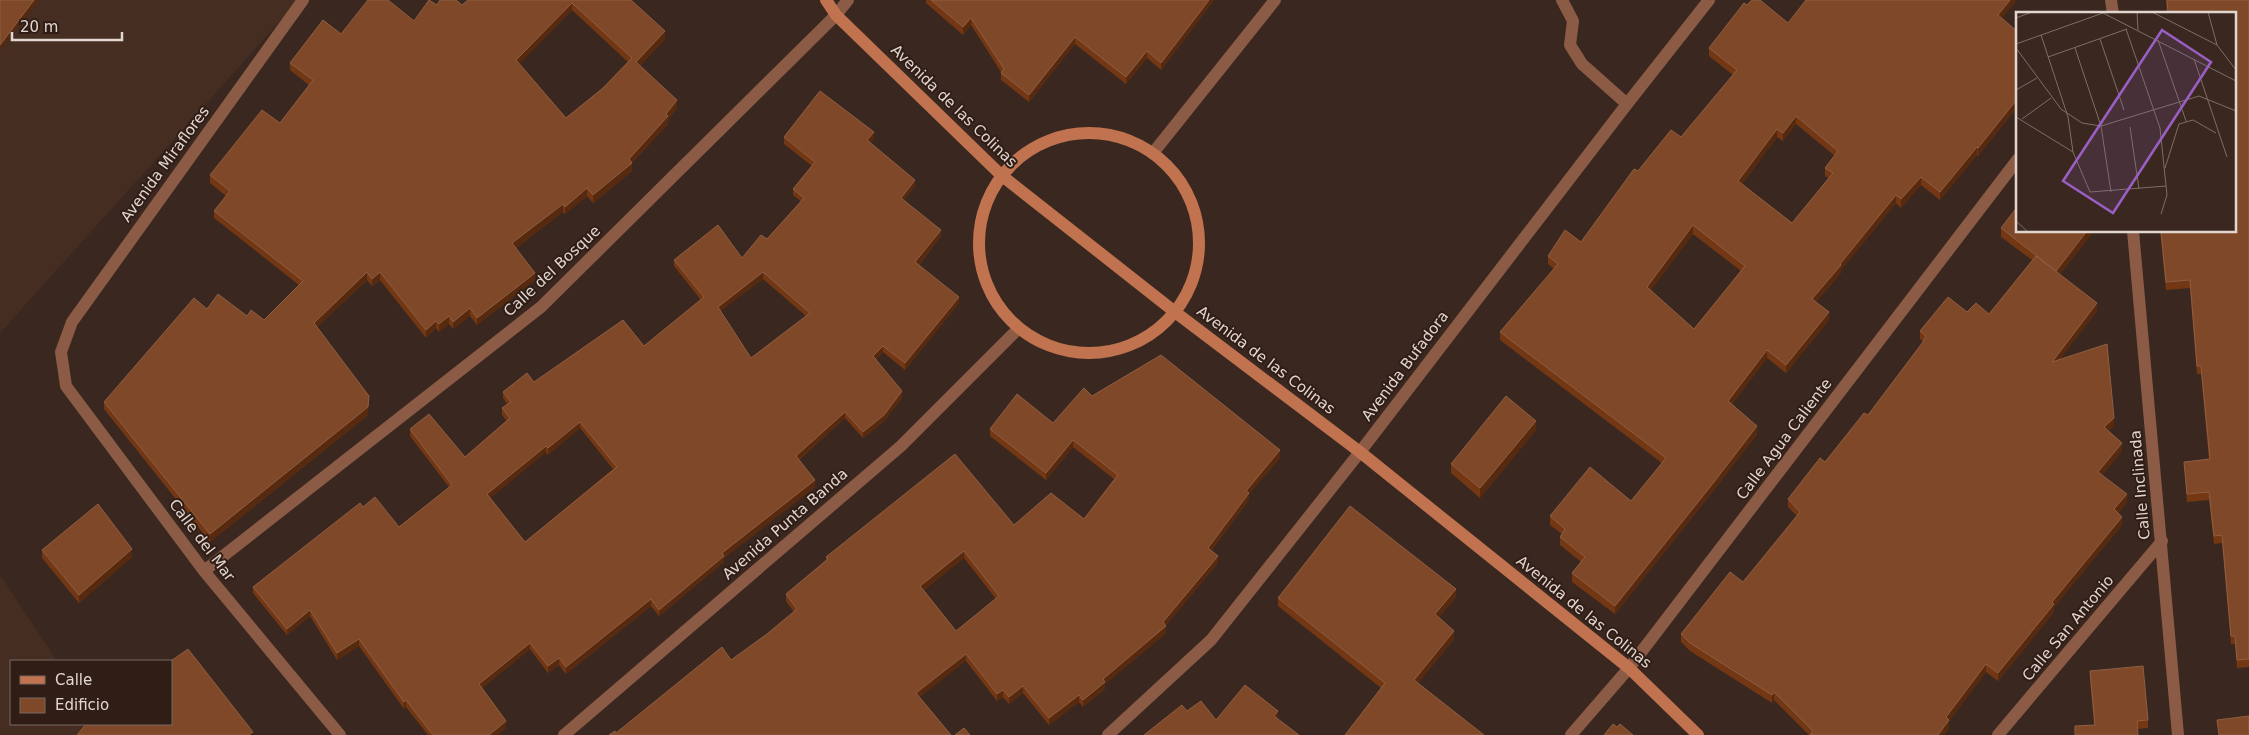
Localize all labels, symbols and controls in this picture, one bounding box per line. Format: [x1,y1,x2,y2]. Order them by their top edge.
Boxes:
scale bar [12,10,122,42]
inset map [2016,12,2236,232]
text: 20 m [20,18,58,36]
street label: Avenida de las Colinas [887,41,1021,171]
street label: Avenida Miraflores [117,102,213,225]
street label: Calle del Bosque [500,222,604,320]
street label: Avenida de las Colinas [1193,302,1339,418]
street label: Avenida Bufadora [1358,307,1452,425]
street label: Calle Agua Caliente [1733,375,1835,503]
street label: Calle Inclinada [2126,429,2154,541]
street label: Avenida Punta Banda [719,465,851,583]
street label: Calle del Mar [165,495,239,585]
street label: Avenida de las Colinas [1513,552,1655,672]
street label: Calle San Antonio [2018,571,2118,685]
legend [10,660,172,725]
text: Calle [55,671,92,689]
text: Edificio [55,696,109,714]

